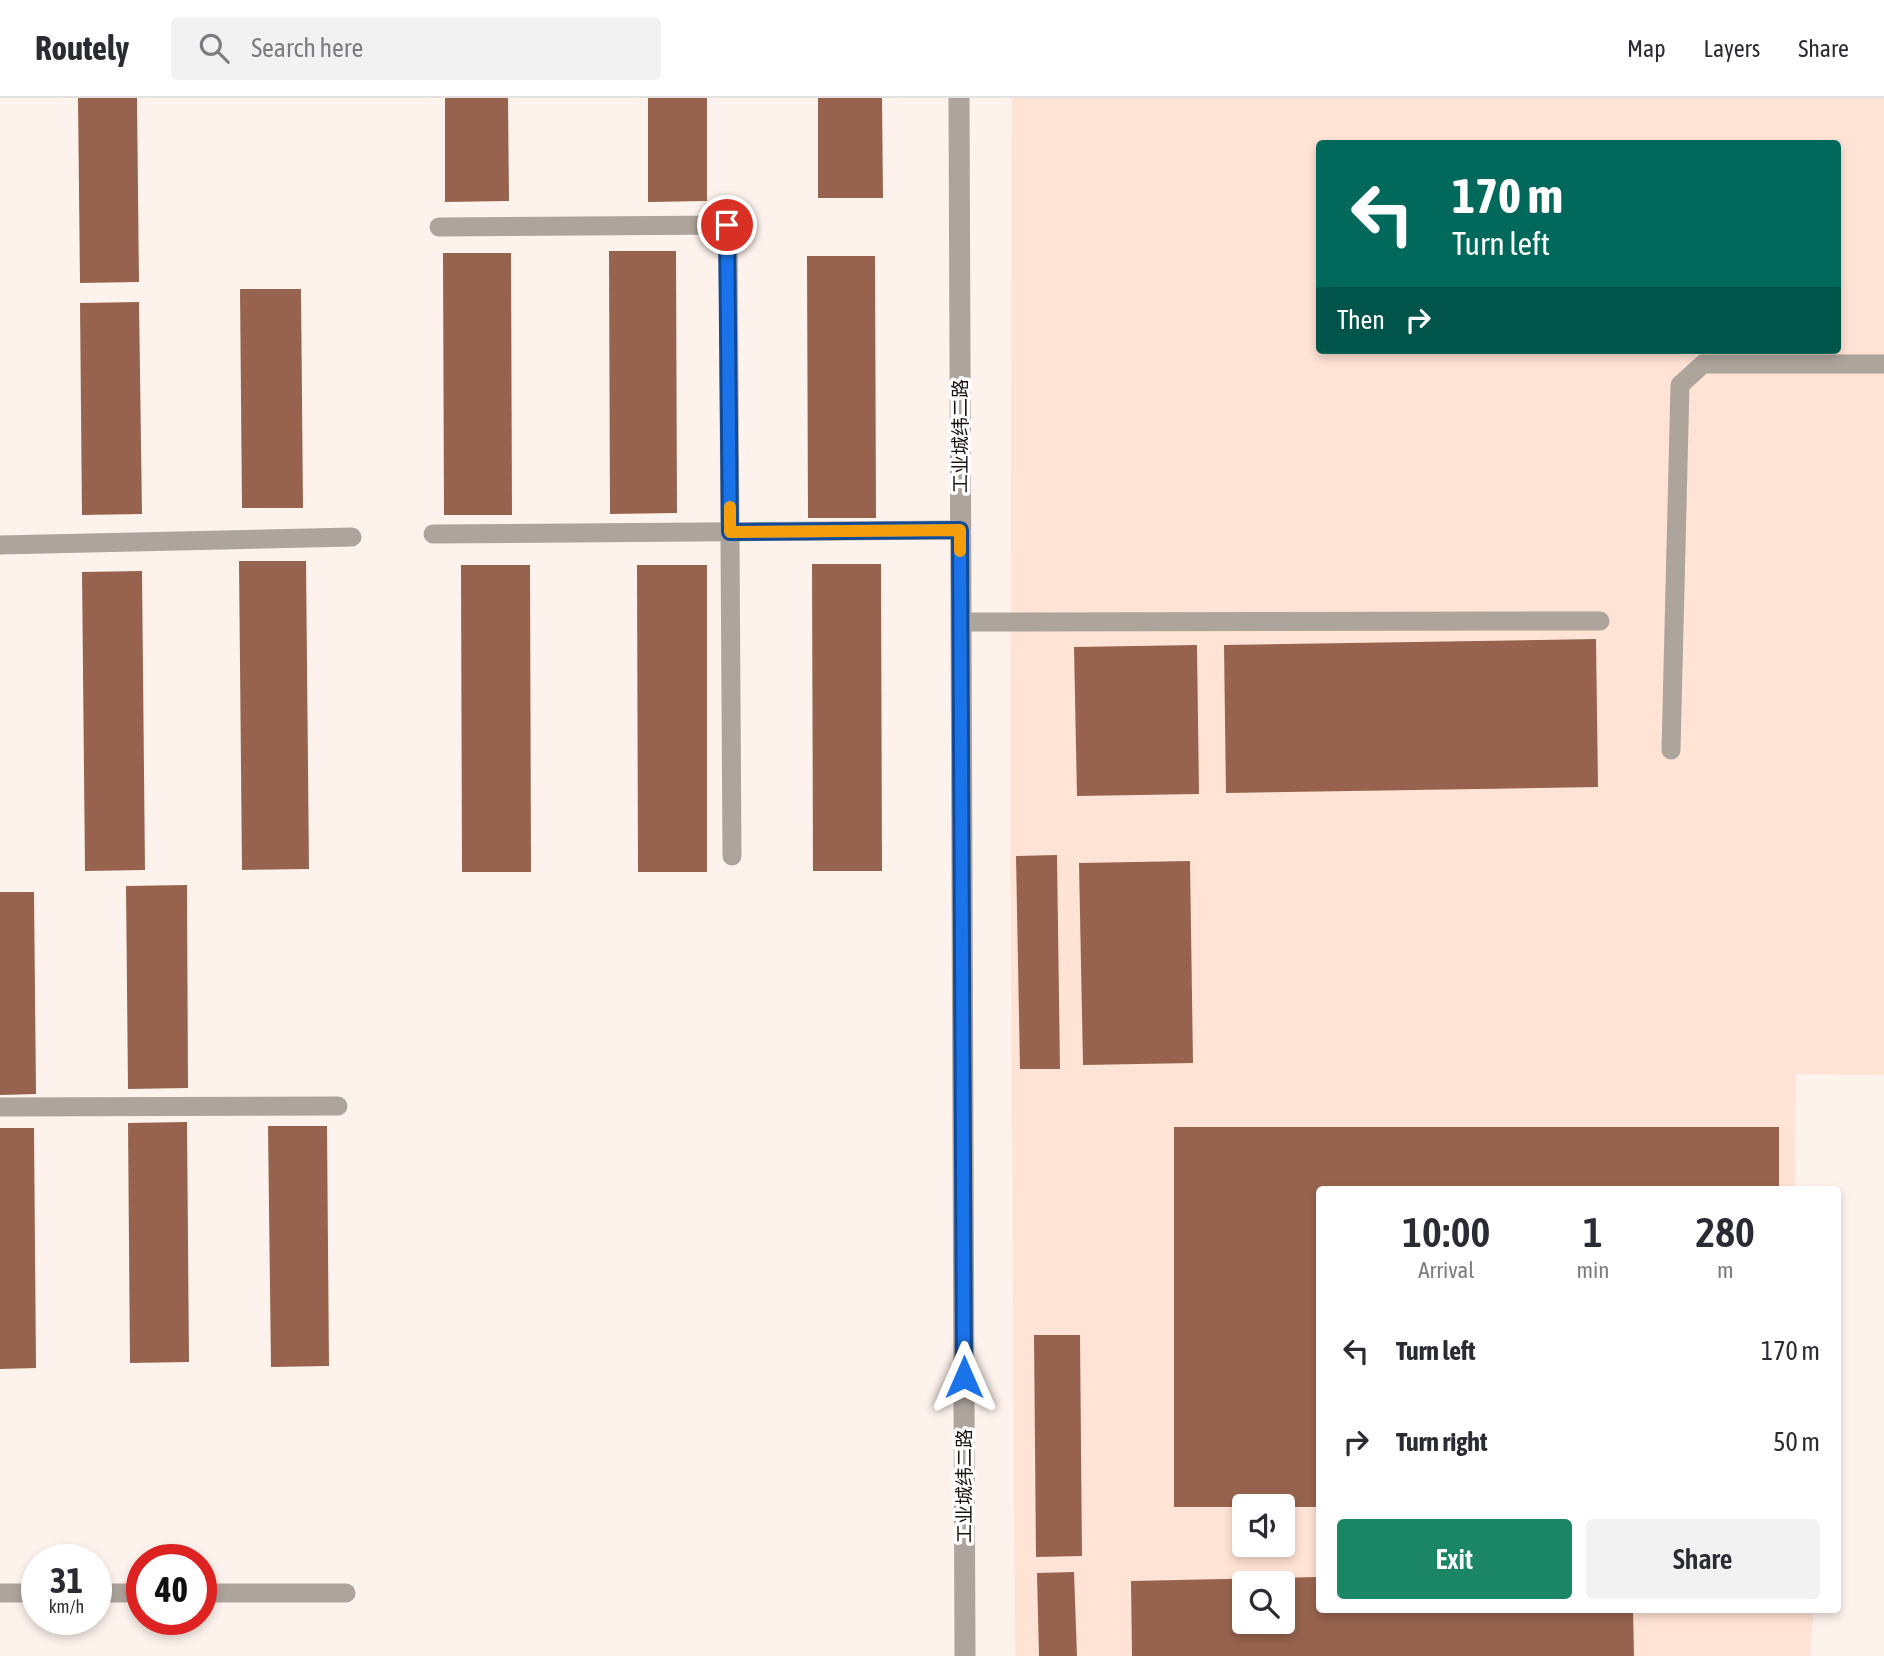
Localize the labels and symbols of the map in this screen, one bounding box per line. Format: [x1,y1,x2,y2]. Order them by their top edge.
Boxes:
pin [697,195,757,255]
street label: 工业城纬二路 [949,379,971,493]
position arrow [927,1340,1001,1414]
street label: 工业城纬二路 [953,1429,975,1543]
speed limit sign: 40 [126,1544,217,1635]

